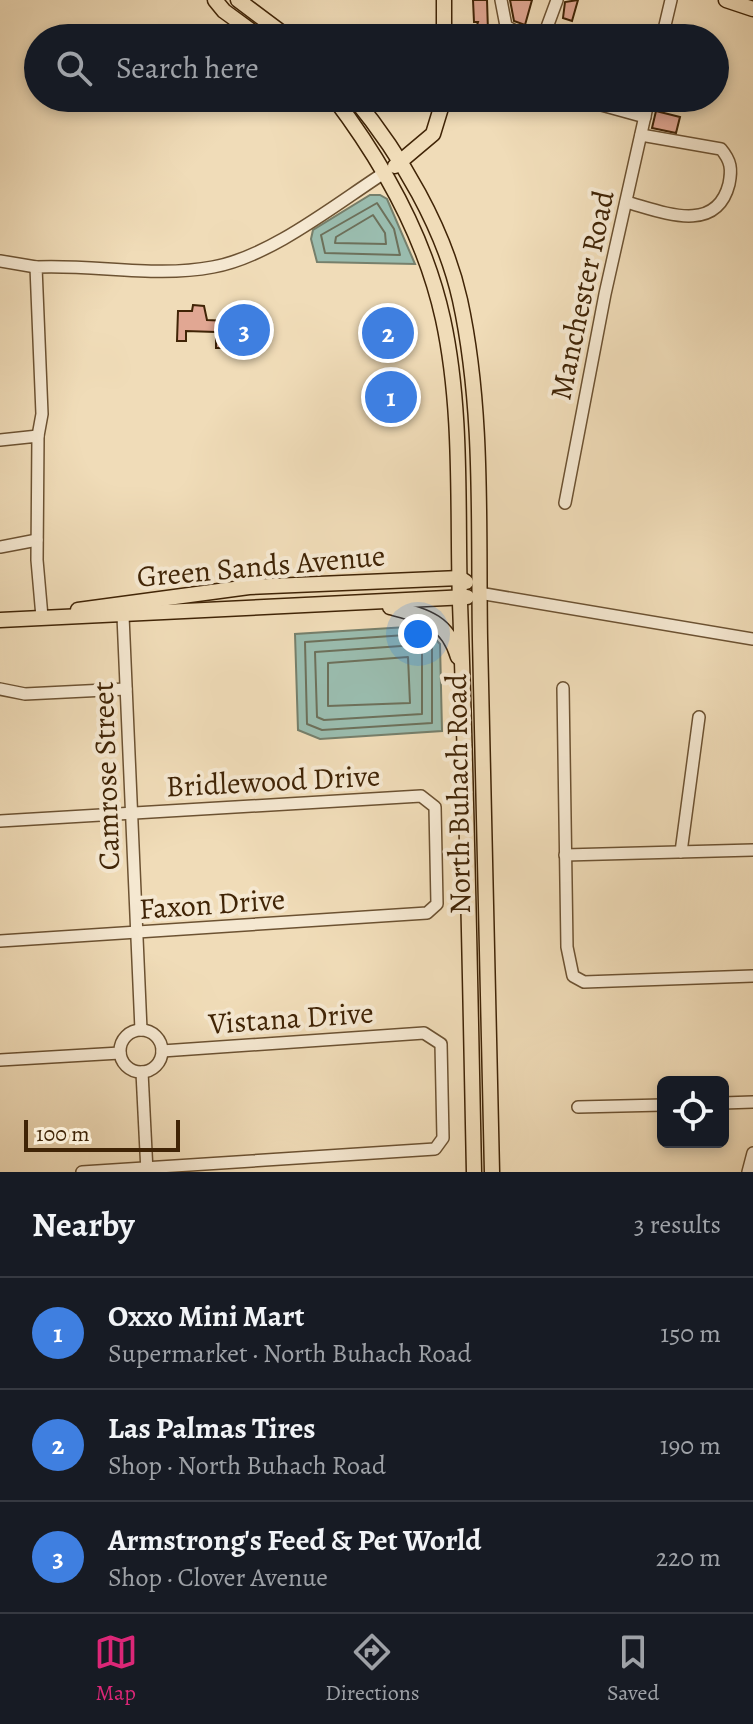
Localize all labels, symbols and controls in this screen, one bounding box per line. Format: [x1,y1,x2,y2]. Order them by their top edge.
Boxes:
search box [24,24,729,112]
icon: search [52,46,96,90]
text: Search here [116,48,259,88]
street label: Manchester Road [540,186,624,403]
pin: 3 [218,300,270,360]
pin: 2 [362,303,414,363]
pin: 1 [365,367,417,427]
street label: Green Sands Avenue [135,535,387,597]
your location [398,614,438,654]
street label: North Buhach Road [436,673,480,915]
street label: Camrose Street [83,681,129,871]
street label: Bridlewood Drive [165,755,381,807]
street label: Faxon Drive [138,879,286,929]
street label: Vistana Drive [206,992,375,1044]
map controls [657,1076,729,1148]
button: locate [657,1076,729,1148]
scale bar [24,1116,180,1152]
text: 100 m [36,1119,90,1149]
text: Nearby [32,1201,135,1248]
text: 3 results [634,1207,721,1242]
text: Oxxo Mini Mart [108,1296,305,1336]
text: 1 [53,1316,63,1351]
text: 150 m [660,1316,721,1351]
text: Supermarket · North Buhach Road [108,1336,471,1371]
text: Las Palmas Tires [108,1408,316,1448]
text: 2 [52,1428,64,1463]
text: 190 m [660,1428,721,1463]
text: Shop · North Buhach Road [108,1448,386,1483]
text: Armstrong's Feed & Pet World [108,1520,481,1560]
text: 3 [52,1540,64,1575]
text: 220 m [656,1540,721,1575]
text: Shop · Clover Avenue [108,1560,328,1595]
tab: Map [94,1630,138,1708]
tab: Directions [325,1630,420,1708]
tab: Saved [607,1630,659,1708]

